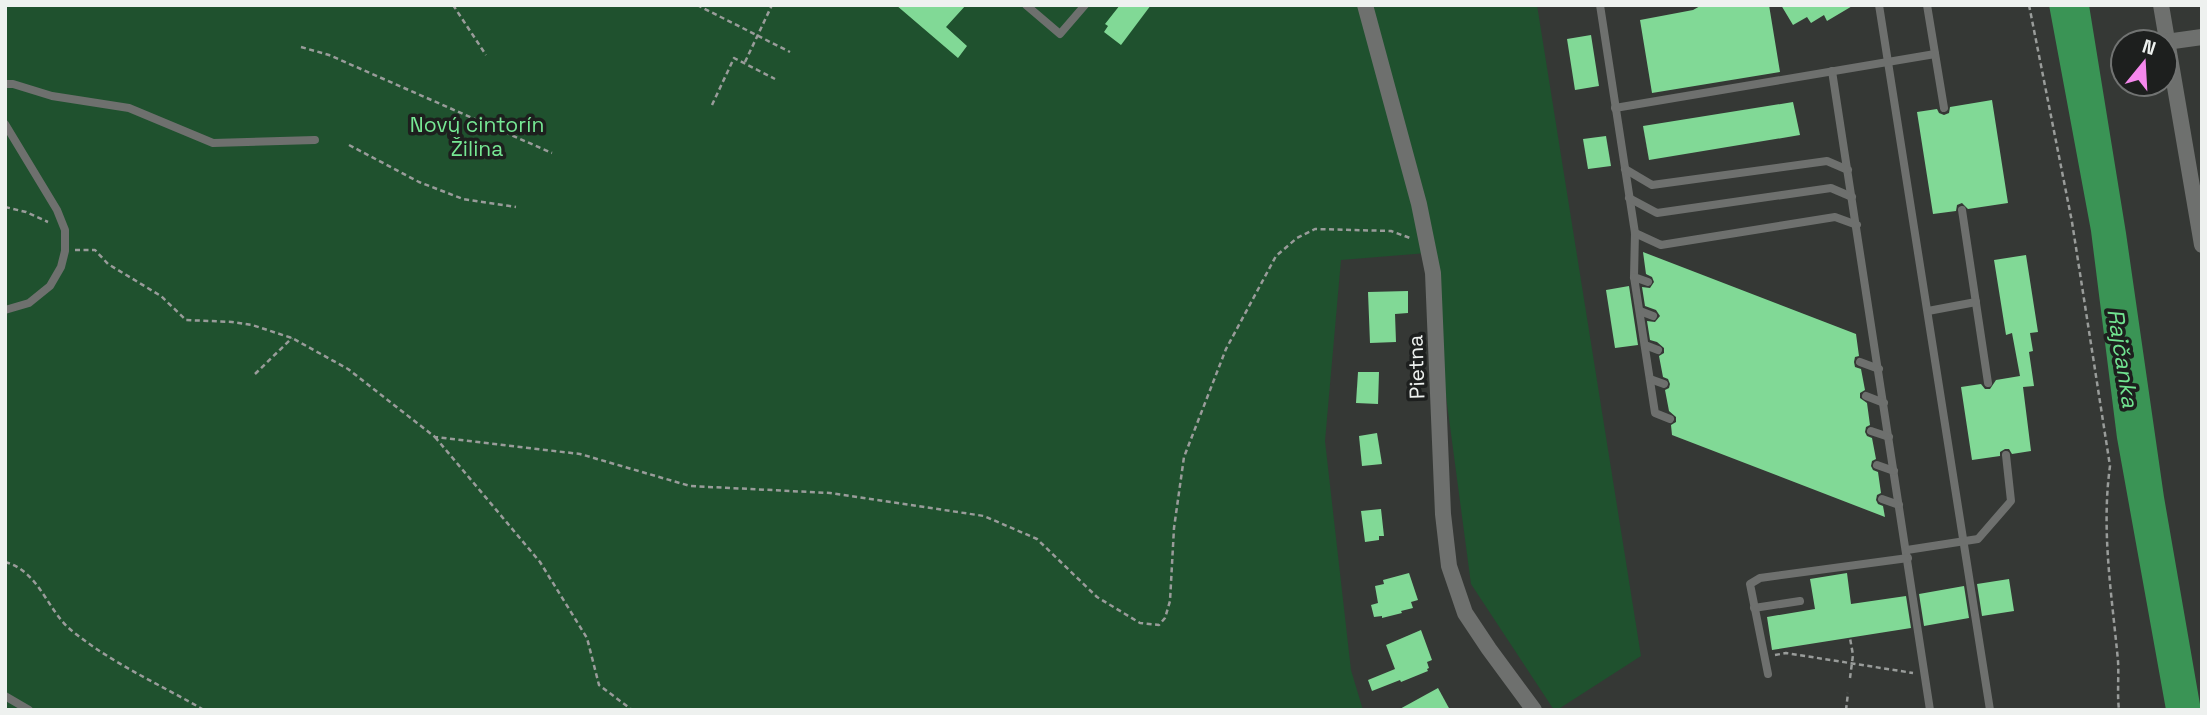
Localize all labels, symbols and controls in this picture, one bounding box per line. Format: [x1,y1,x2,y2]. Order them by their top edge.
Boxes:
north arrow [2109,28,2179,98]
text: N [2139,33,2159,61]
park label: Nový cintorín Žilina [410,111,544,162]
water label: Rajčanka [2100,306,2146,410]
street label: Pietna [1401,334,1431,400]

